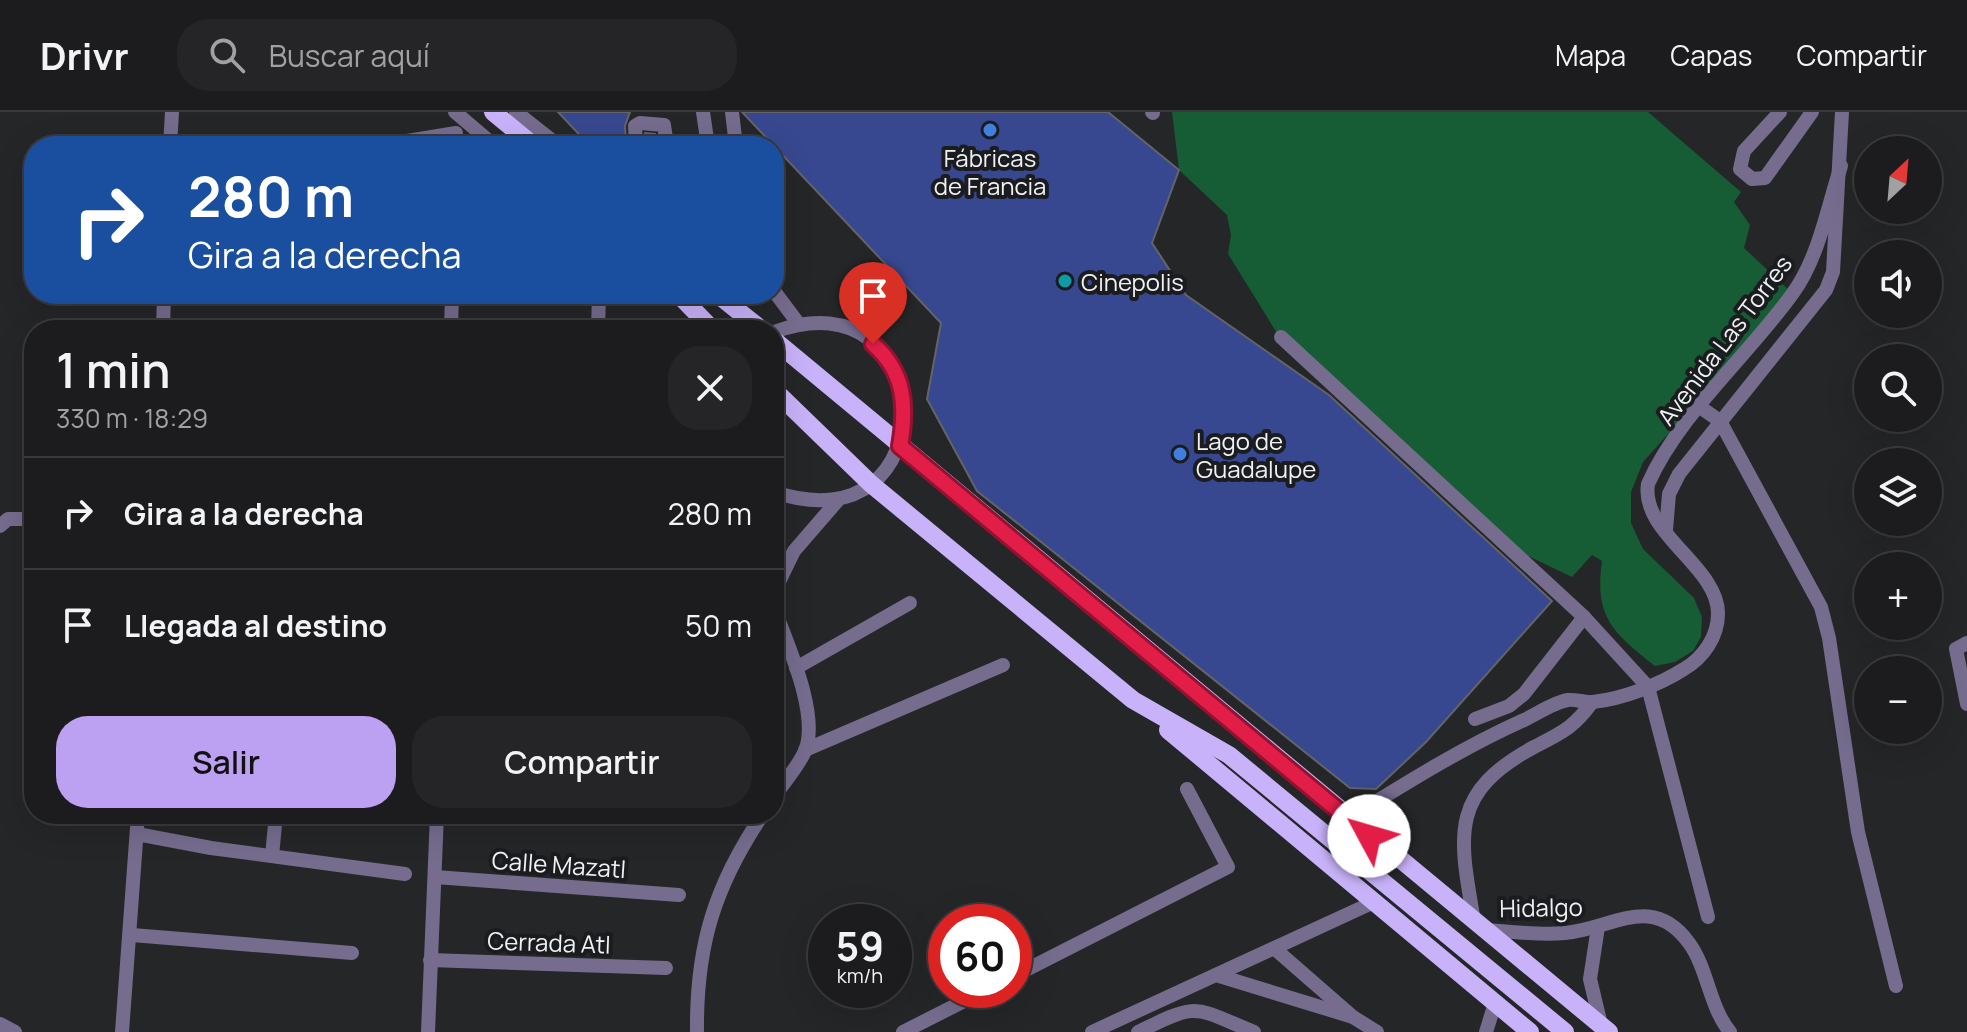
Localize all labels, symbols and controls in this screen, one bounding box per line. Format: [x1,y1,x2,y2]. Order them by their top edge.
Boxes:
search box [177,19,737,91]
text: Drivr [40,29,129,81]
icon: search [205,33,249,77]
text: Buscar aquí [269,35,430,76]
text: Mapa [1555,36,1626,74]
text: Capas [1670,36,1753,74]
text: Compartir [1797,36,1927,74]
marker: Fábricas de Francia [981,121,999,139]
north arrow [1854,136,1942,224]
map controls [1854,136,1942,744]
place label: Fábricas de Francia [934,141,1046,202]
text: 280 m [188,157,354,234]
icon: right [56,168,160,272]
text: Gira a la derecha [188,230,461,279]
button: sound [1854,240,1942,328]
street label: Avenida Las Torres [1649,248,1799,432]
pin [839,262,907,344]
place label: Cinepolis [1081,265,1184,298]
marker: Cinepolis [1056,272,1074,290]
icon: arrive [851,274,895,318]
text: 1 min [56,337,170,402]
button: search [1854,344,1942,432]
button: close [668,346,752,430]
text: 330 m · 18:29 [56,400,208,436]
place label: Lago de Guadalupe [1196,424,1316,485]
marker: Lago de Guadalupe [1171,445,1189,463]
button: layers [1854,448,1942,536]
icon: right [56,491,100,535]
text: Gira a la derecha [124,493,364,534]
text: 280 m [668,493,752,534]
button: + [1854,552,1942,640]
icon: arrive [56,603,100,647]
text: Llegada al destino [124,605,387,646]
text: 50 m [685,605,752,646]
button: − [1854,656,1942,744]
button: Salir [56,716,396,808]
button: Compartir [412,716,752,808]
position arrow [1327,794,1411,878]
street label: Calle Mazatl [491,843,627,885]
street label: Hidalgo [1499,890,1583,924]
speed limit sign: 60 [928,904,1032,1008]
text: 59 [836,918,884,973]
street label: Cerrada Atl [487,923,611,961]
text: km/h [837,962,883,989]

